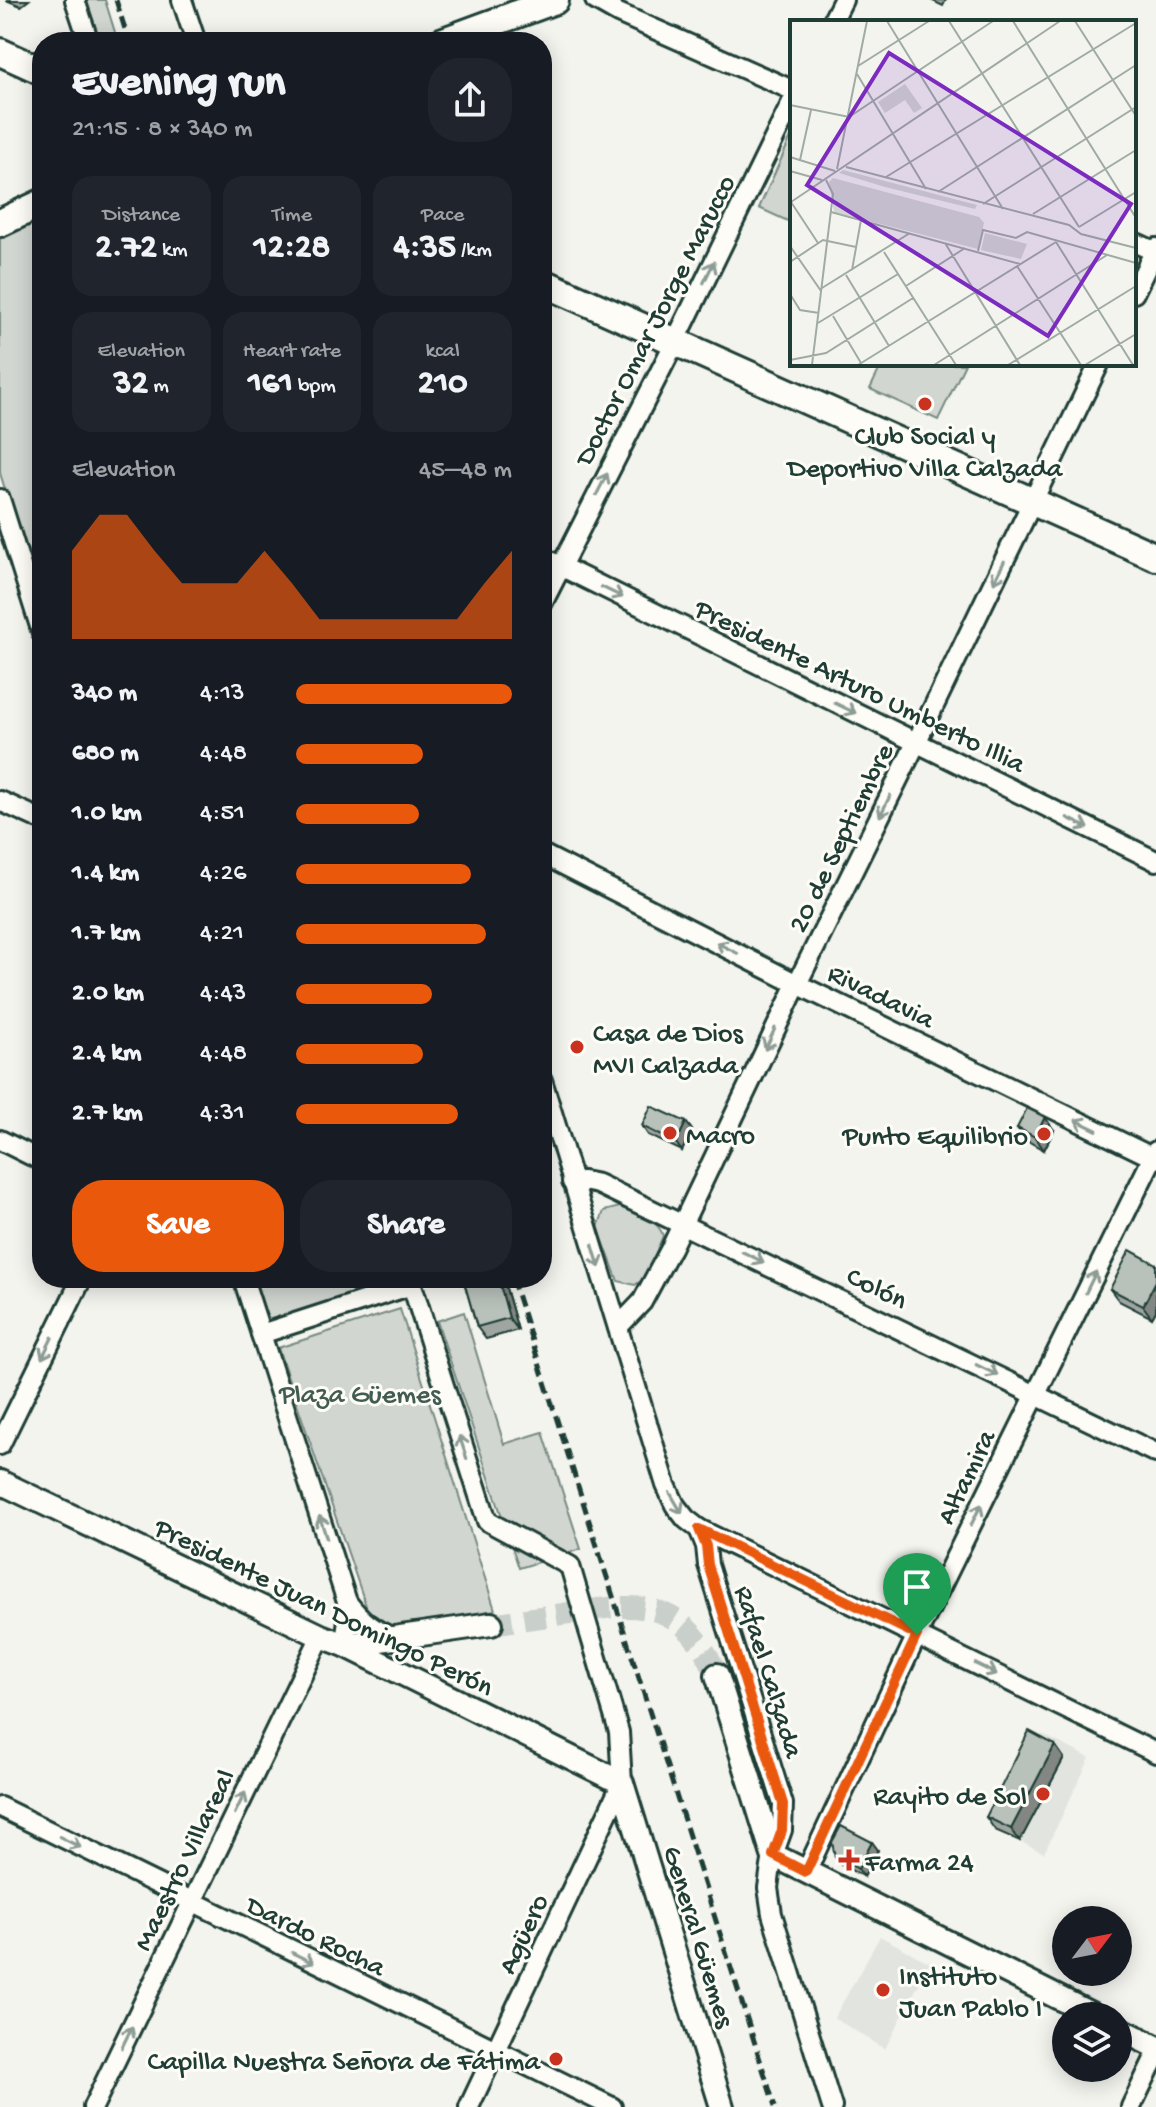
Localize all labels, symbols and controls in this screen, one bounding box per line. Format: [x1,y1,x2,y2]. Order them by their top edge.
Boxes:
inset map [790,20,1136,366]
button: share [428,58,512,142]
text: Evening run [72,59,285,111]
text: 21:15 · 8 × 340 m [72,115,252,146]
street label: Doctor Omar Jorge Marucco [568,170,745,474]
text: Distance [102,203,180,229]
text: Time [272,203,312,229]
text: Pace [421,203,464,229]
text: 2.72 [95,229,157,269]
text: 12:28 [254,229,330,269]
text: 4:35 [394,229,456,269]
text: km [157,238,188,264]
text: /km [456,238,492,264]
one-way arrow [702,260,717,284]
text: Elevation [98,339,185,365]
text: Heart rate [243,339,341,365]
text: kcal [425,339,460,365]
text: 32 [114,365,148,405]
text: 161 [248,365,293,405]
text: 210 [418,365,468,405]
text: m [148,374,169,400]
text: bpm [293,374,336,400]
marker: Club Social y Deportivo Villa Calzada [916,395,934,413]
place label: Club Social y Deportivo Villa Calzada [786,422,1064,487]
text: Elevation [72,456,175,487]
text: 45–48 m [419,456,512,487]
one-way arrow [595,472,611,496]
one-way arrow [991,560,1006,584]
one-way arrow [599,585,623,600]
street label: Presidente Arturo Umberto Illia [688,593,1031,783]
text: 340 m [72,679,137,710]
text: 4:13 [200,679,244,710]
one-way arrow [832,700,856,716]
text: 680 m [72,739,139,770]
text: 4:48 [200,739,247,770]
street label: 20 de Septiembre [783,739,903,939]
one-way arrow [877,794,892,818]
text: 1.0 km [72,799,142,830]
text: 4:51 [200,799,245,830]
one-way arrow [1065,815,1089,831]
text: 1.4 km [72,859,139,890]
text: 4:26 [200,859,246,890]
text: 1.7 km [72,919,140,950]
text: 4:21 [200,919,244,950]
one-way arrow [716,940,740,956]
street label: Rivadavia [821,958,940,1039]
text: 2.0 km [72,979,144,1010]
text: 4:43 [200,979,246,1010]
place label: Casa de Dios MVI Calzada [593,1019,744,1084]
one-way arrow [762,1027,777,1051]
marker: Casa de Dios MVI Calzada [568,1038,586,1056]
text: 2.4 km [72,1039,141,1070]
text: 4:48 [200,1039,247,1070]
text: 2.7 km [72,1099,143,1130]
text: 4:31 [200,1099,244,1130]
one-way arrow [1074,1117,1098,1132]
place label: Macro [686,1121,755,1154]
place label: Punto Equilibrio [842,1122,1028,1155]
marker: Macro [661,1124,679,1142]
marker: Punto Equilibrio [1035,1125,1053,1143]
button: Save [72,1180,284,1272]
button: Share [300,1180,512,1272]
one-way arrow [590,1243,605,1268]
one-way arrow [741,1250,765,1265]
street label: Colón [840,1261,913,1319]
one-way arrow [1084,1270,1099,1294]
one-way arrow [39,1336,54,1359]
one-way arrow [975,1363,999,1378]
park label: Plaza Güemes [278,1380,441,1413]
street label: Altamira [931,1424,1006,1531]
one-way arrow [455,1434,470,1459]
one-way arrow [668,1491,684,1514]
one-way arrow [969,1503,984,1527]
street label: Presidente Juan Domingo Perón [147,1512,499,1706]
one-way arrow [315,1515,330,1541]
pin [883,1553,951,1635]
icon: arrive [895,1565,939,1609]
street label: Rafael Calzada [725,1582,809,1764]
one-way arrow [974,1662,998,1677]
street label: Maestro Villareal [128,1765,244,1957]
place label: Rayito de Sol [873,1782,1027,1815]
marker: Rayito de Sol [1034,1785,1052,1803]
one-way arrow [234,1792,249,1815]
one-way arrow [57,1835,81,1851]
street label: General Güemes [653,1843,740,2033]
place label: Farma 24 [864,1848,974,1881]
marker: Farma 24 [840,1851,858,1869]
street label: Dardo Rocha [238,1889,391,1987]
street label: Agüero [492,1890,558,1980]
north arrow [1052,1906,1132,1986]
map controls [1052,1906,1132,2082]
one-way arrow [290,1950,314,1966]
place label: Instituto Juan Pablo I [899,1962,1042,2027]
marker: Instituto Juan Pablo I [874,1981,892,1999]
button: layers [1052,2002,1132,2082]
one-way arrow [119,2025,135,2049]
place label: Capilla Nuestra Señora de Fátima [148,2047,541,2080]
marker: Capilla Nuestra Señora de Fátima [547,2050,565,2068]

